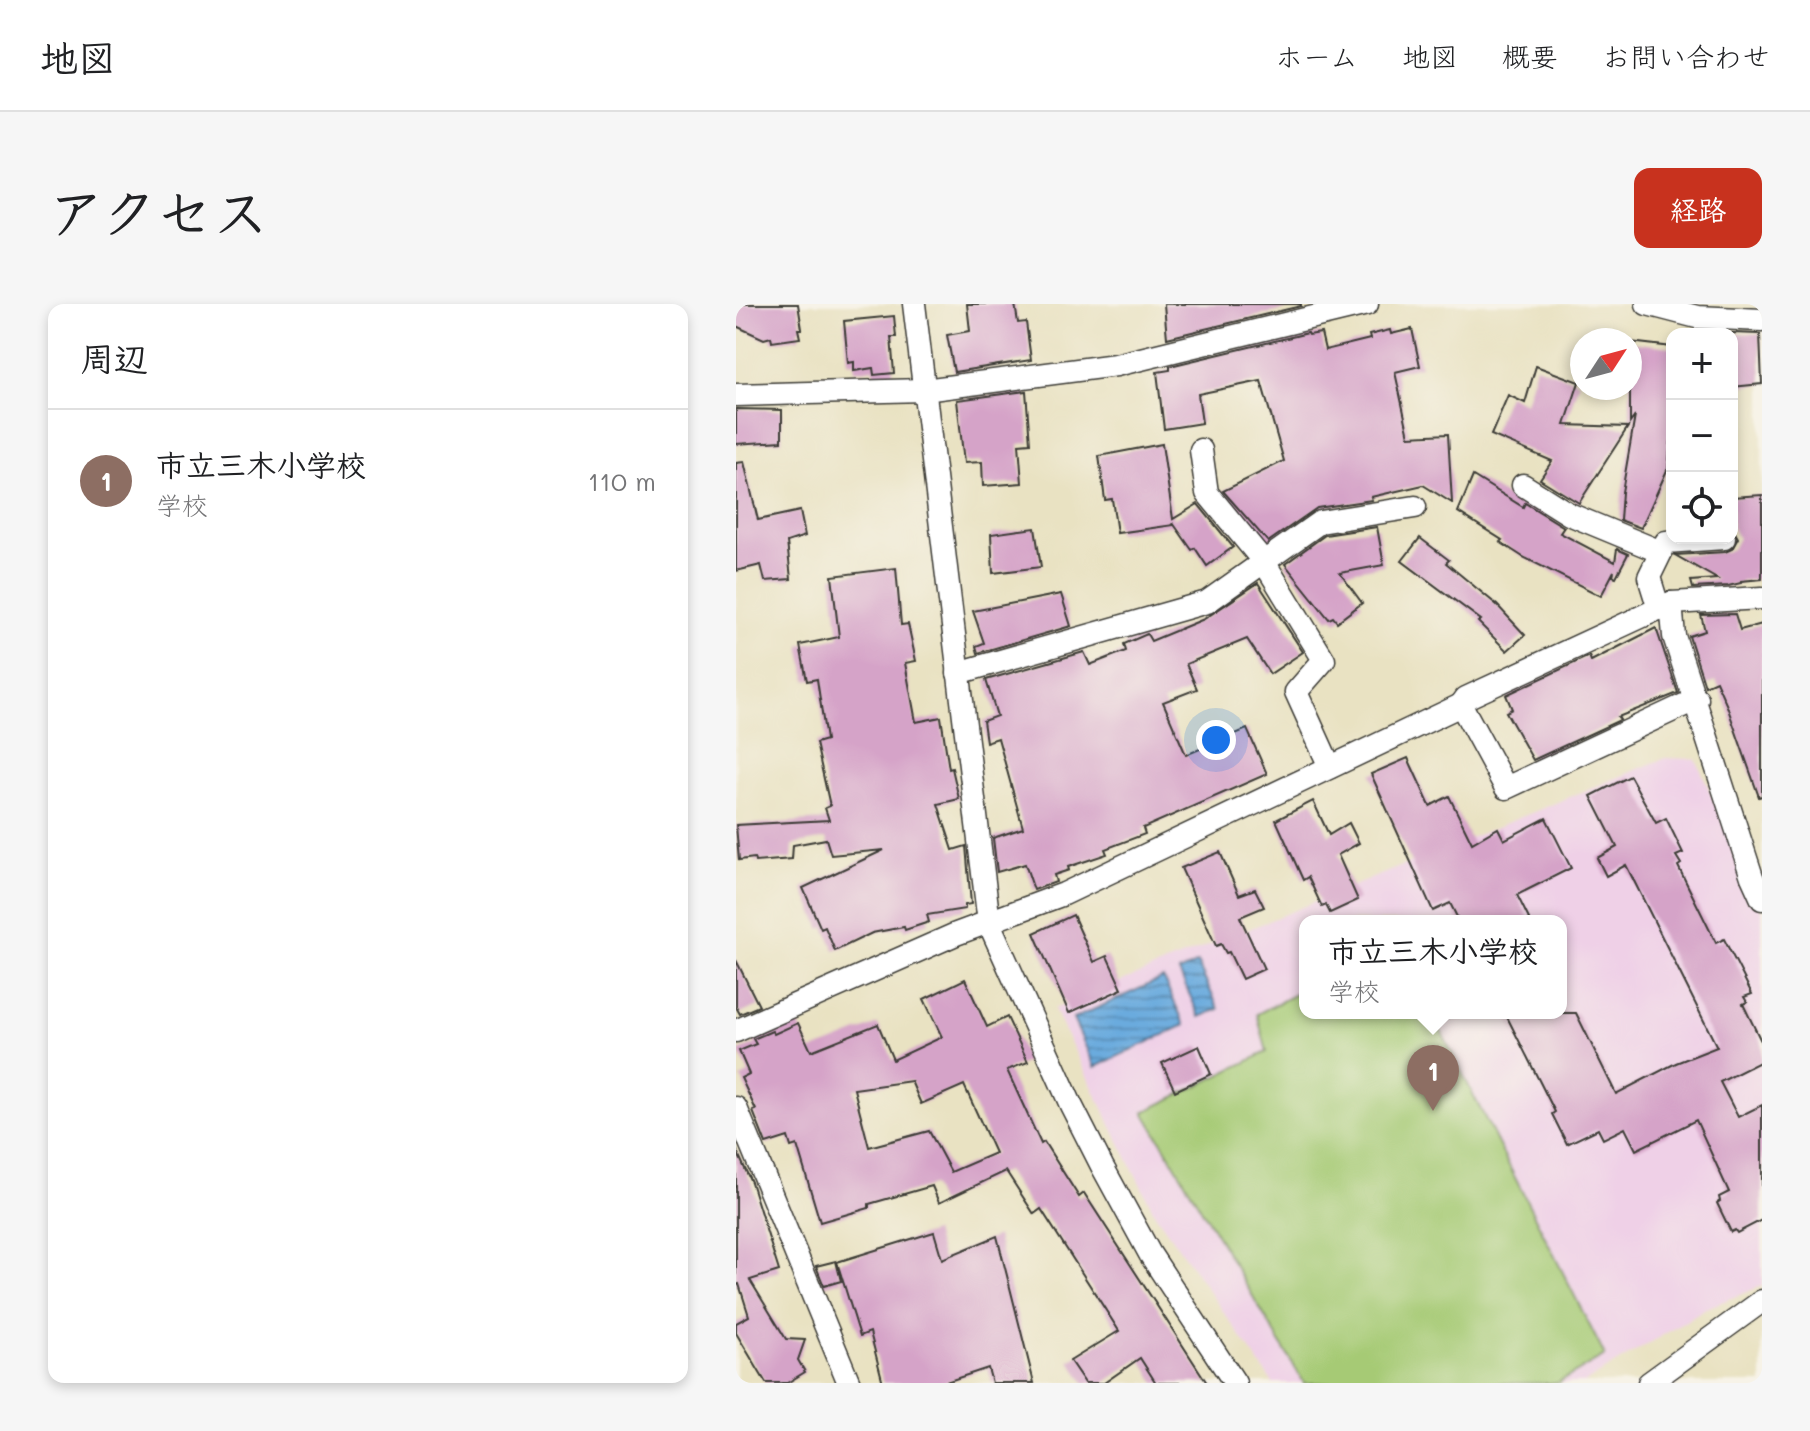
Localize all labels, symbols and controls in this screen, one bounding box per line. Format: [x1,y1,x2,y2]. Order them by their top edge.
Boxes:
text: 地図 [40,32,116,82]
text: ホーム [1275,38,1358,74]
text: 地図 [1402,38,1458,74]
text: 概要 [1502,38,1558,74]
text: お問い合わせ [1602,38,1770,74]
button: 経路 [1634,168,1762,248]
text: アクセス [48,174,269,247]
north arrow [1570,328,1642,400]
map controls [1666,328,1738,544]
button: + [1666,328,1738,400]
text: 周辺 [80,335,148,380]
button: − [1666,400,1738,472]
text: 市立三木小学校 [156,444,366,484]
text: 1 [100,464,112,498]
text: 110 m [588,464,656,498]
button: locate [1666,472,1738,544]
text: 学校 [156,488,208,522]
your location [1196,720,1236,760]
popup [1299,915,1567,1019]
text: 市立三木小学校 [1328,930,1538,970]
text: 学校 [1328,974,1380,1008]
pin: 1 [1407,1045,1459,1111]

